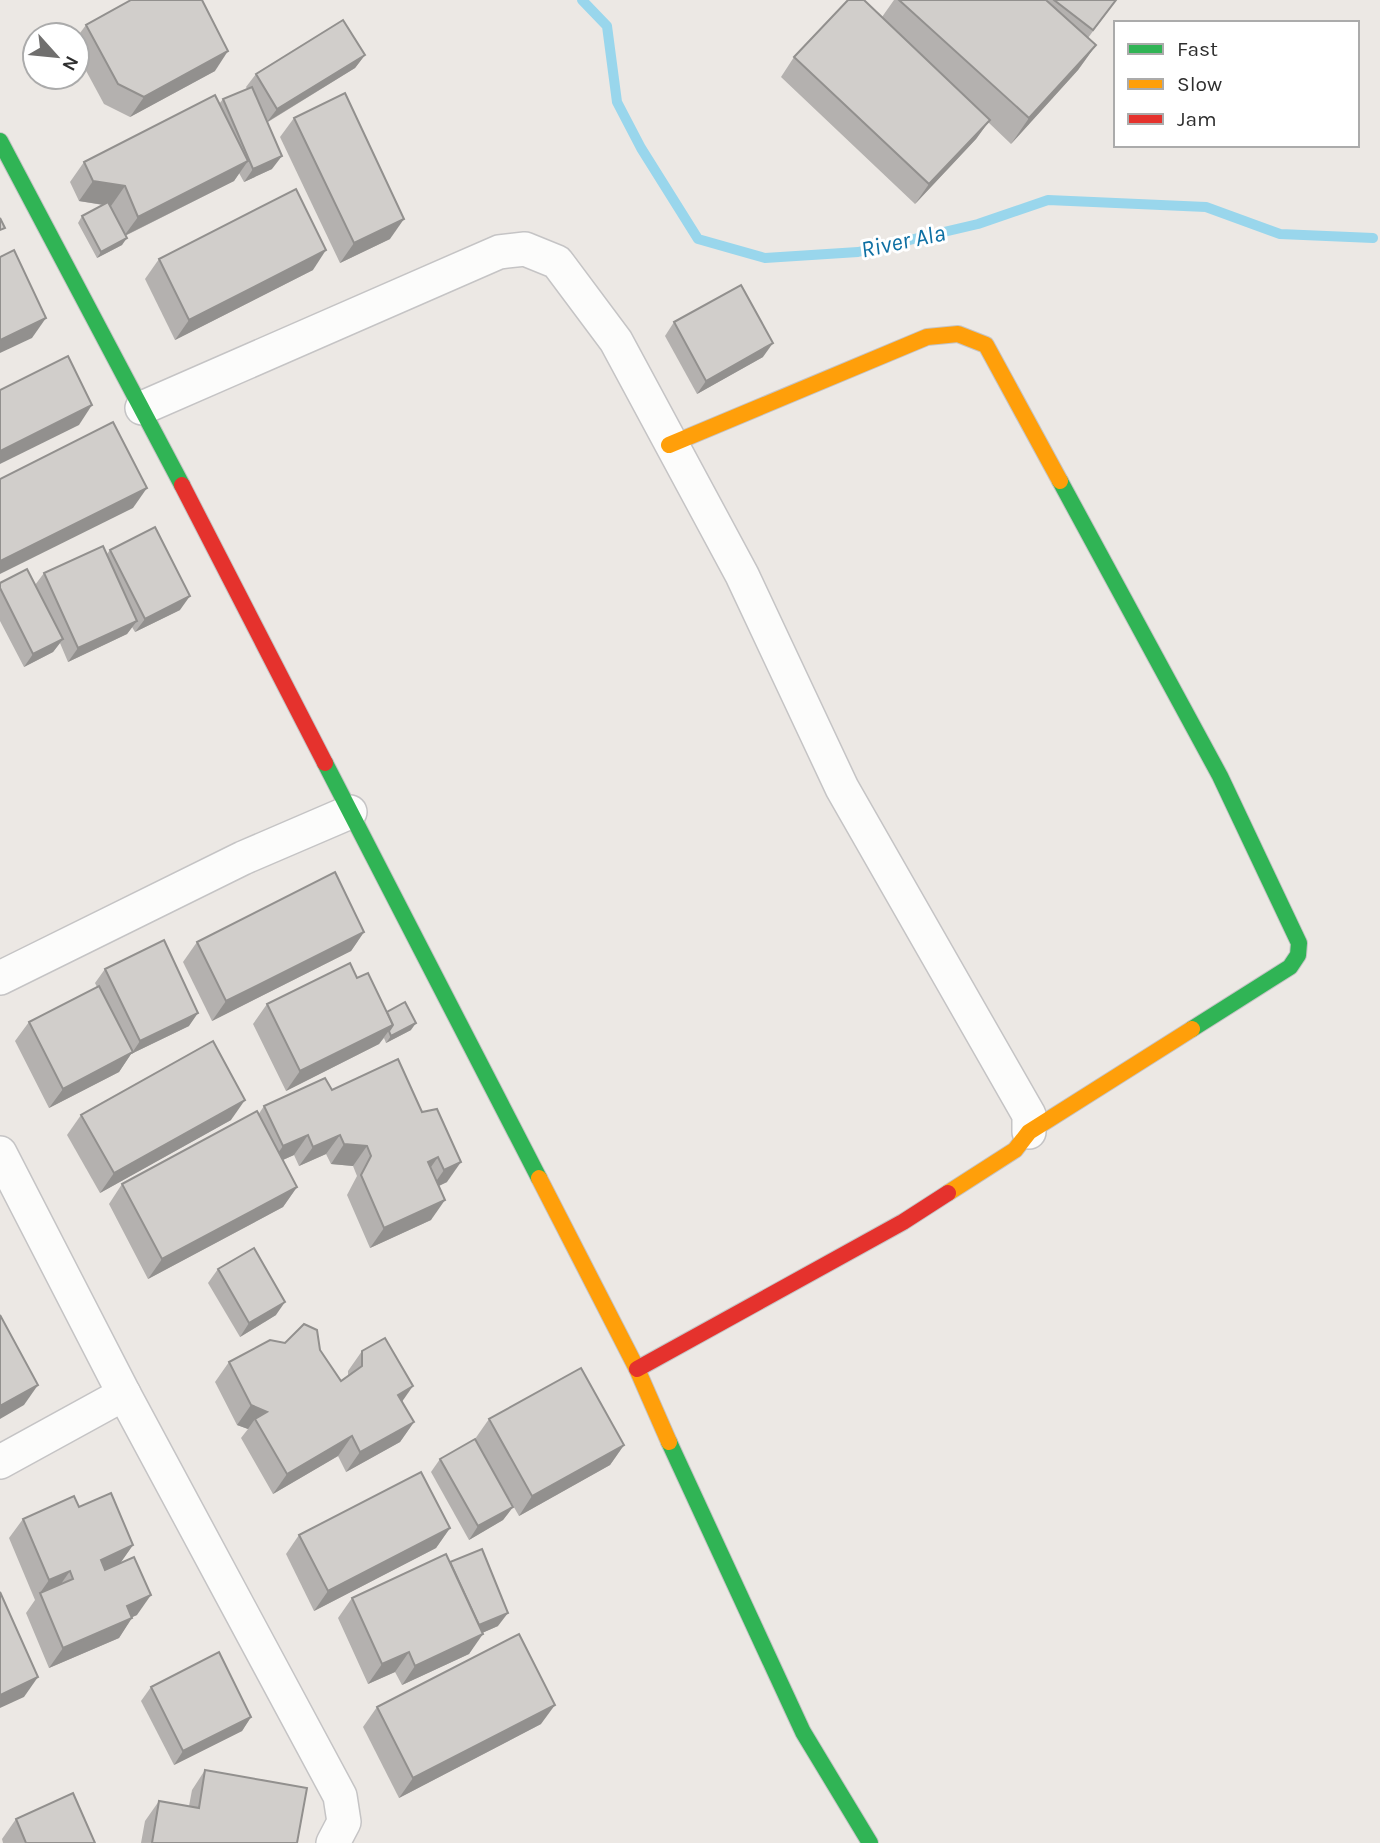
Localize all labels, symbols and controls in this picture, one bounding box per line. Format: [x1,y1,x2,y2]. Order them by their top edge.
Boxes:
north arrow [21,21,91,91]
legend [1114,21,1359,147]
text: Fast [1177,37,1218,61]
text: N [57,52,83,74]
text: Slow [1177,72,1222,96]
text: Jam [1177,107,1217,131]
water label: River Ala [858,218,948,264]

